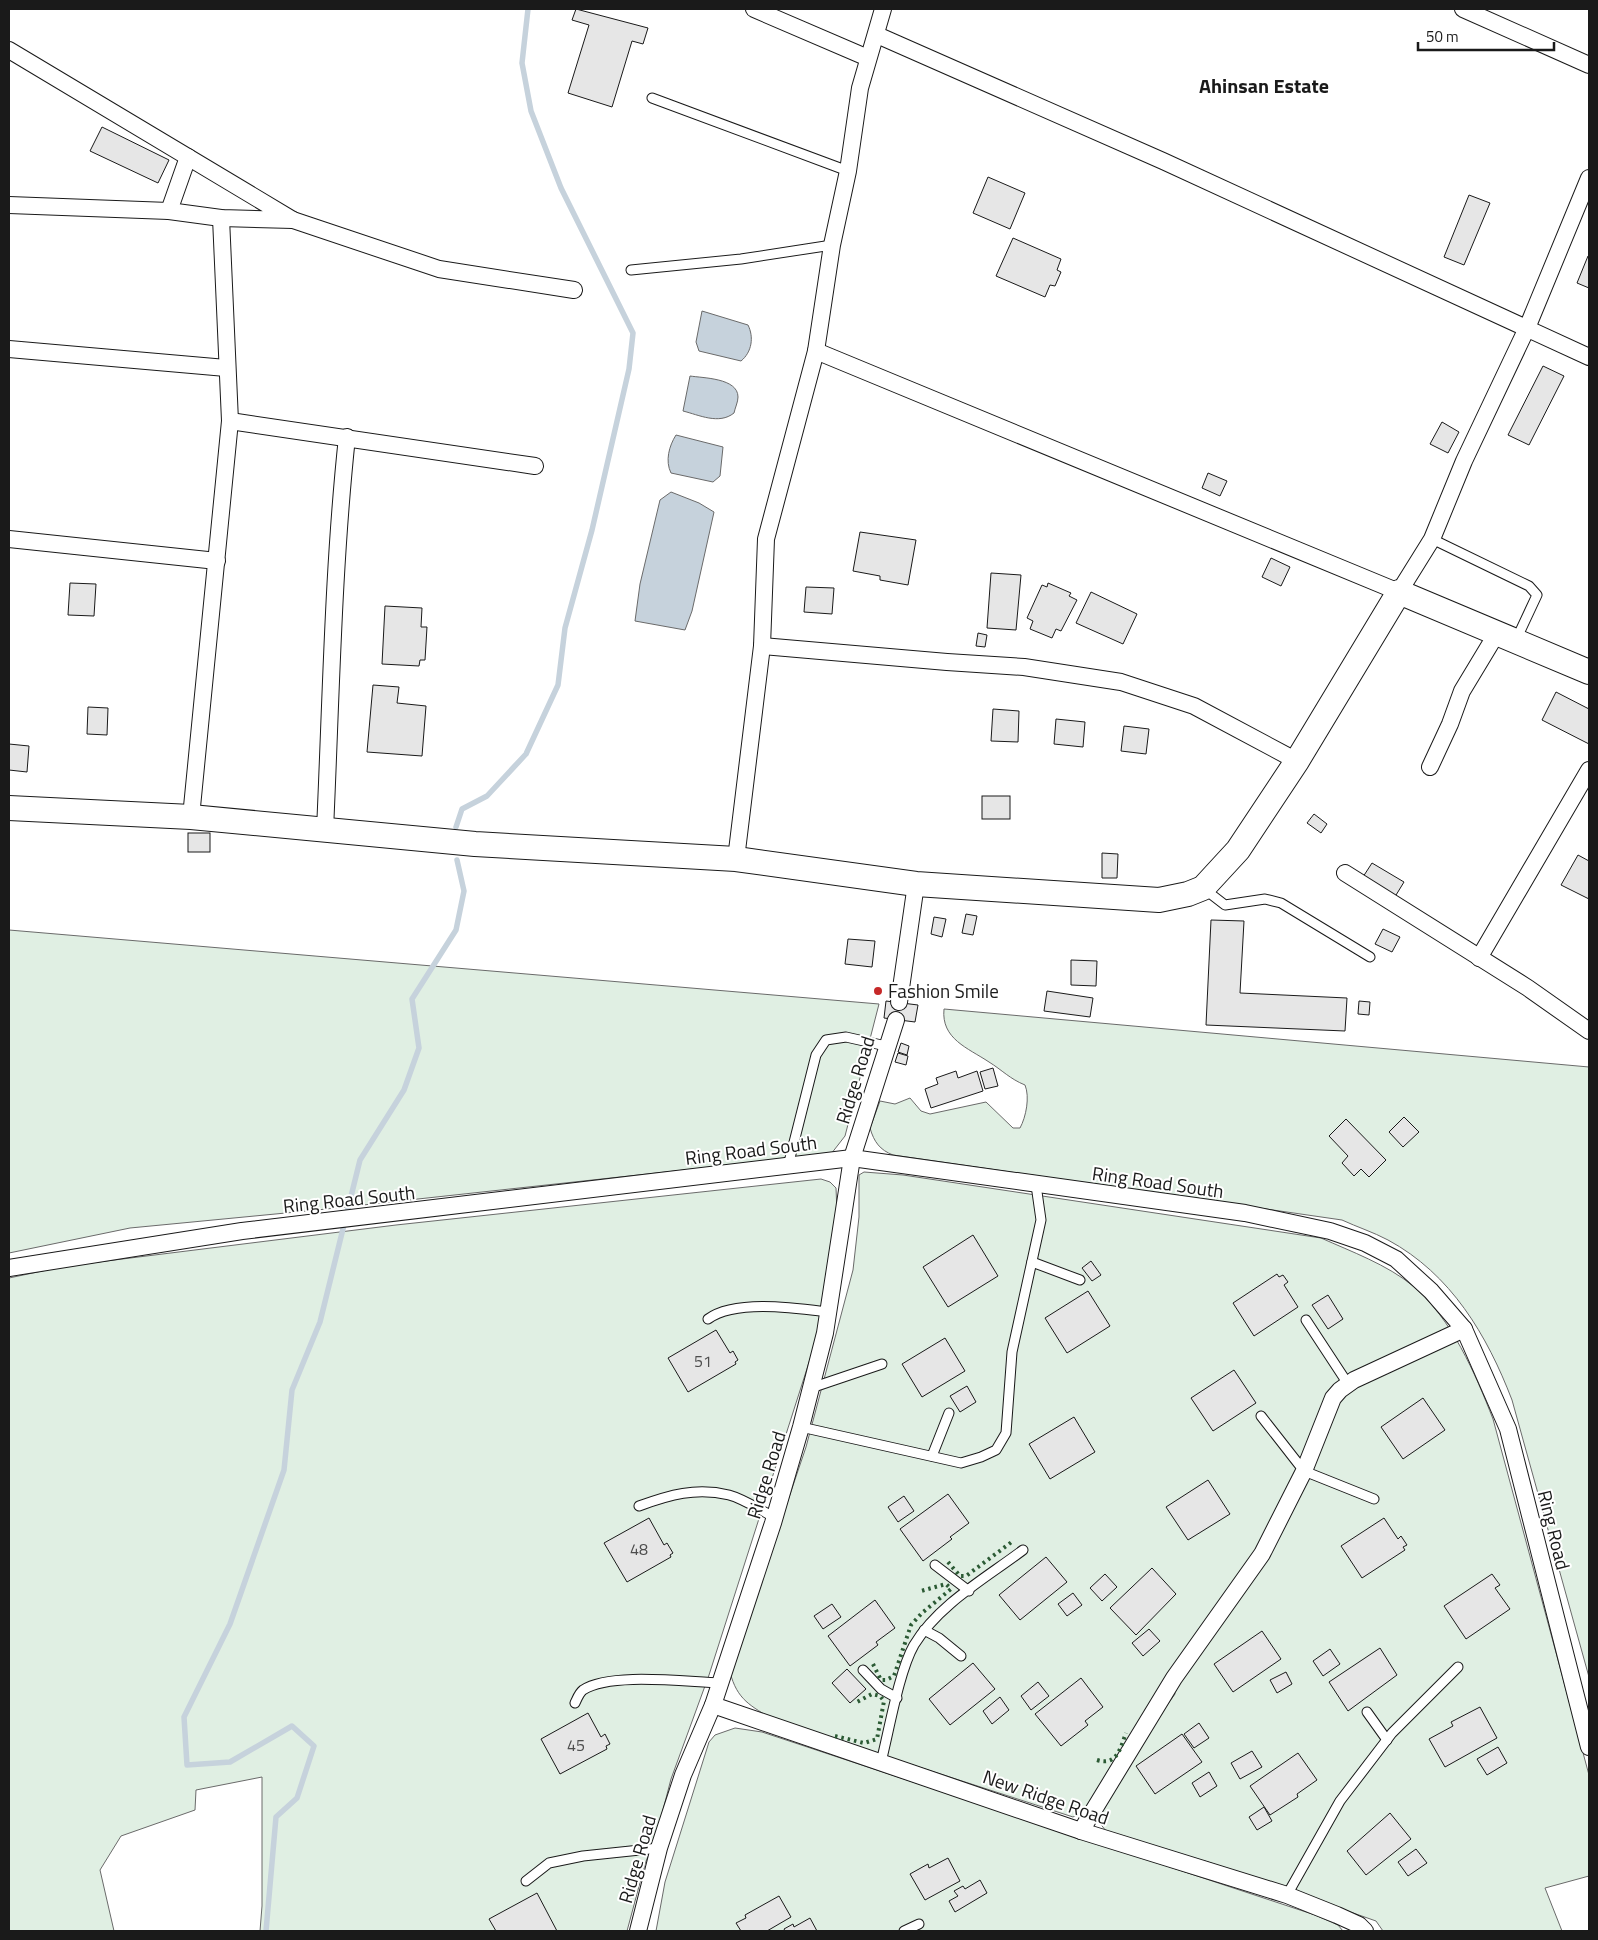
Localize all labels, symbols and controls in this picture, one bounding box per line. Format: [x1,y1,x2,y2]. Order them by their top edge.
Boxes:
scale bar [1418,20,1554,52]
text: 50 m [1426,25,1459,48]
district label: Ahinsan Estate [1199,70,1329,101]
place label: Fashion Smile [888,976,999,1005]
marker: Fashion Smile [872,985,884,997]
street label: Ridge Road [827,1032,882,1127]
street label: Ring Road South [683,1127,819,1172]
street label: Ring Road South [1090,1158,1226,1205]
street label: Ring Road South [281,1177,416,1220]
house number: 51 [694,1349,712,1373]
street label: Ridge Road [738,1427,793,1522]
street label: Ring Road [1531,1487,1578,1573]
house number: 48 [630,1537,648,1561]
house number: 45 [567,1733,585,1757]
street label: New Ridge Road [979,1761,1113,1832]
street label: Ridge Road [610,1811,663,1906]

